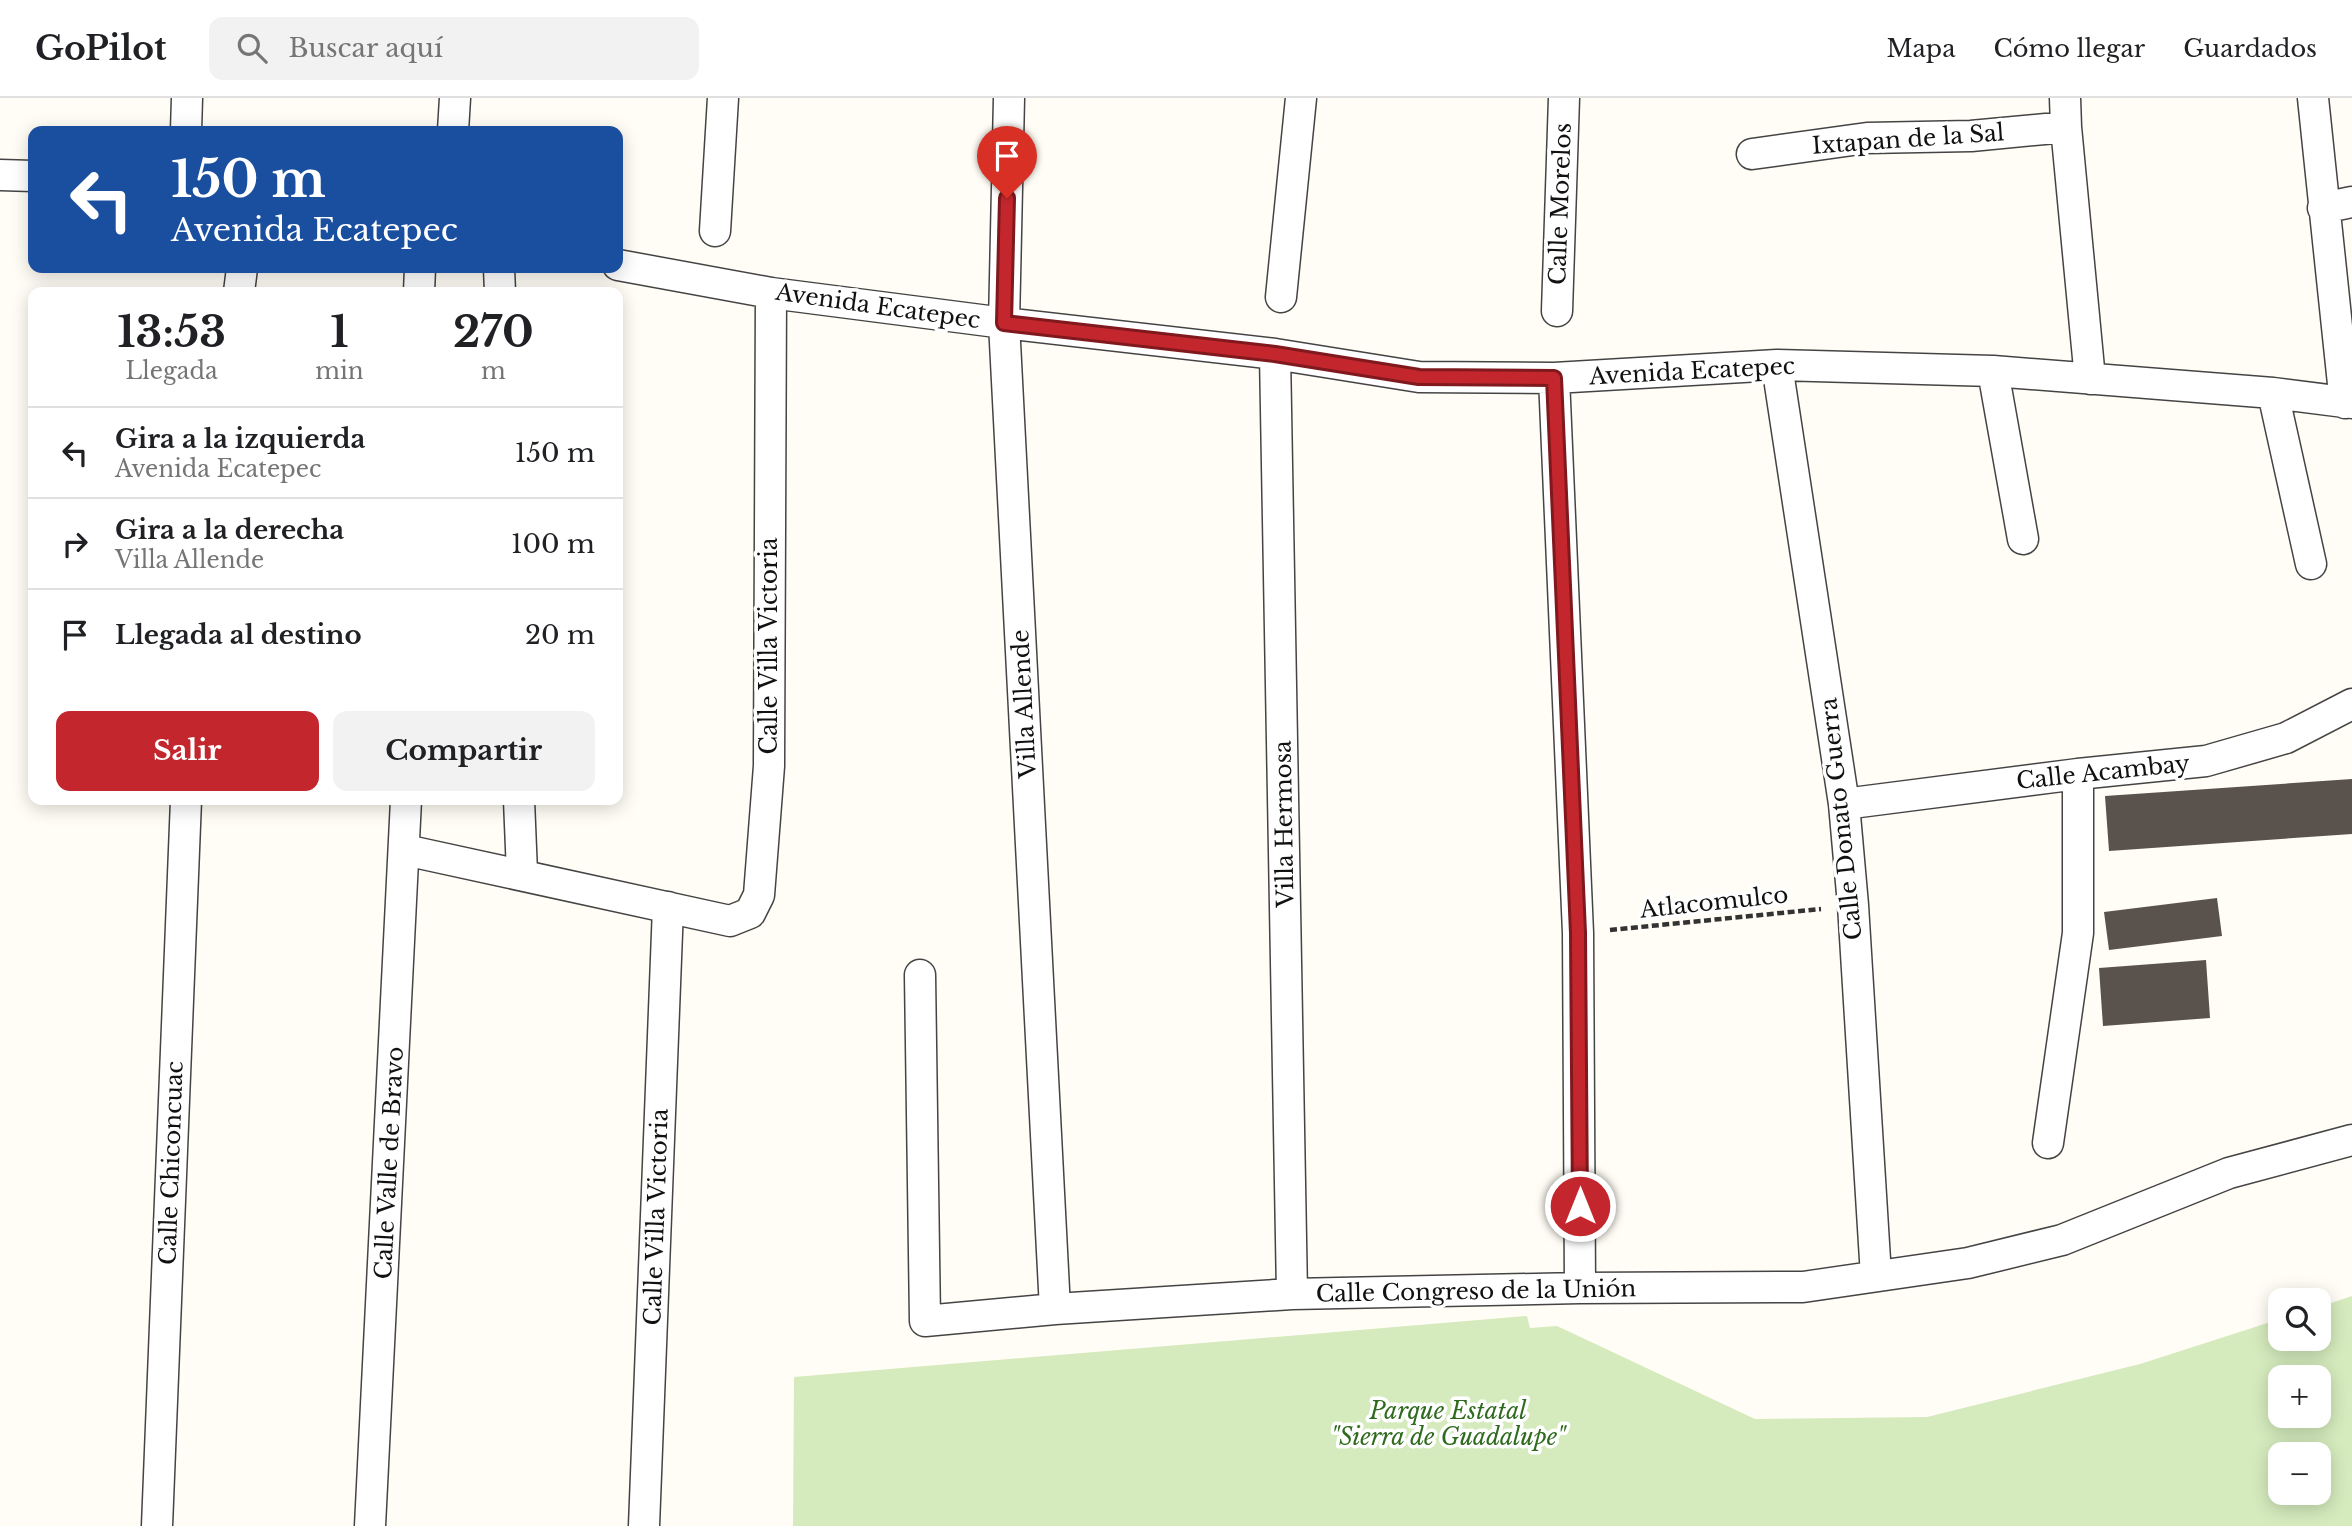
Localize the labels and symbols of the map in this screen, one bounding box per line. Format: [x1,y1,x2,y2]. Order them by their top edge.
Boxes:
street label: Ixtapan de la Sal [1811,118,2005,160]
street label: Calle Morelos [1543,122,1577,286]
pin [977,126,1037,198]
street label: Avenida Ecatepec [773,278,982,334]
street label: Avenida Ecatepec [1587,352,1796,390]
street label: Calle Villa Victoria [755,537,783,755]
street label: Villa Allende [1006,629,1042,780]
street label: Calle Donato Guerra [1814,696,1868,942]
street label: Villa Hermosa [1269,740,1299,909]
street label: Calle Acambay [2015,749,2191,795]
street label: Atlacomulco [1638,880,1789,924]
street label: Calle Valle de Bravo [369,1046,409,1280]
street label: Calle Chiconcuac [153,1061,189,1265]
street label: Calle Villa Victoria [638,1108,674,1326]
position arrow [1543,1169,1617,1243]
street label: Calle Congreso de la Unión [1316,1274,1637,1308]
park label: Parque Estatal "Sierra de Guadalupe" [1331,1397,1567,1451]

